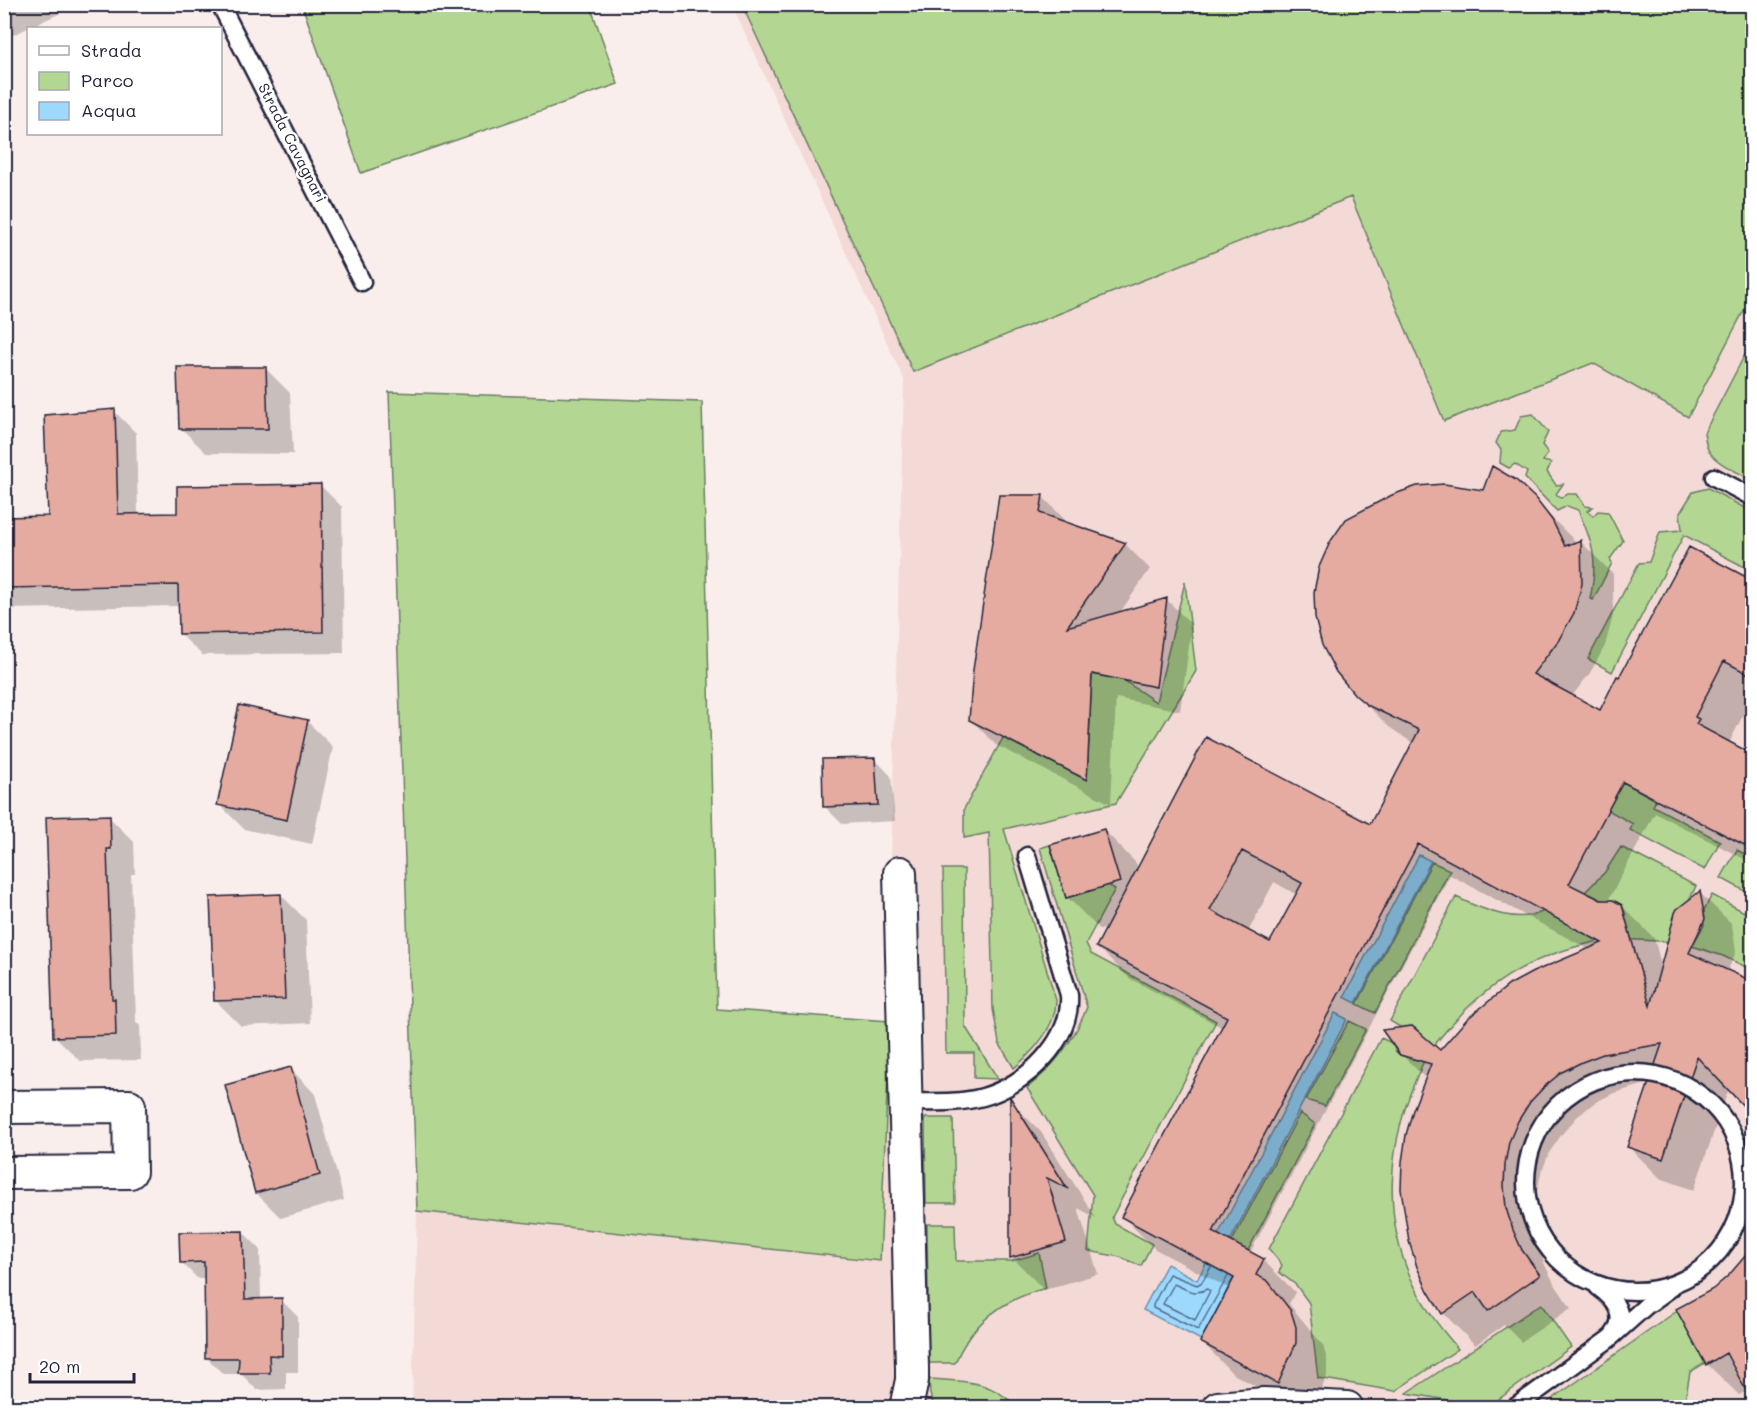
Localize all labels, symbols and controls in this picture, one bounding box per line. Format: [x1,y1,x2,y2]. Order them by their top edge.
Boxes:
legend [27,27,222,135]
text: Strada [81,38,142,62]
text: Parco [81,68,134,92]
street label: Strada Cavagnari [254,79,332,206]
text: Acqua [81,98,137,122]
scale bar [30,1346,134,1384]
text: 20 m [39,1354,80,1378]

